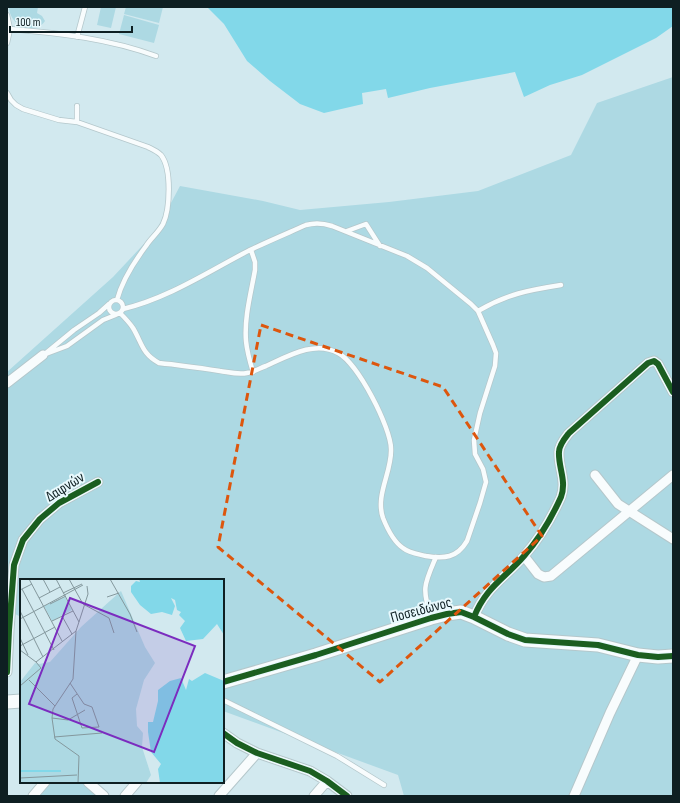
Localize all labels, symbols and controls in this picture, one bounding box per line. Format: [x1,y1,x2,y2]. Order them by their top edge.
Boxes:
scale bar [10,8,132,34]
text: 100 m [16,15,41,30]
street label: Δαφνών [42,468,88,506]
inset map [20,579,224,783]
street label: Ποσειδώνος [388,593,454,627]

